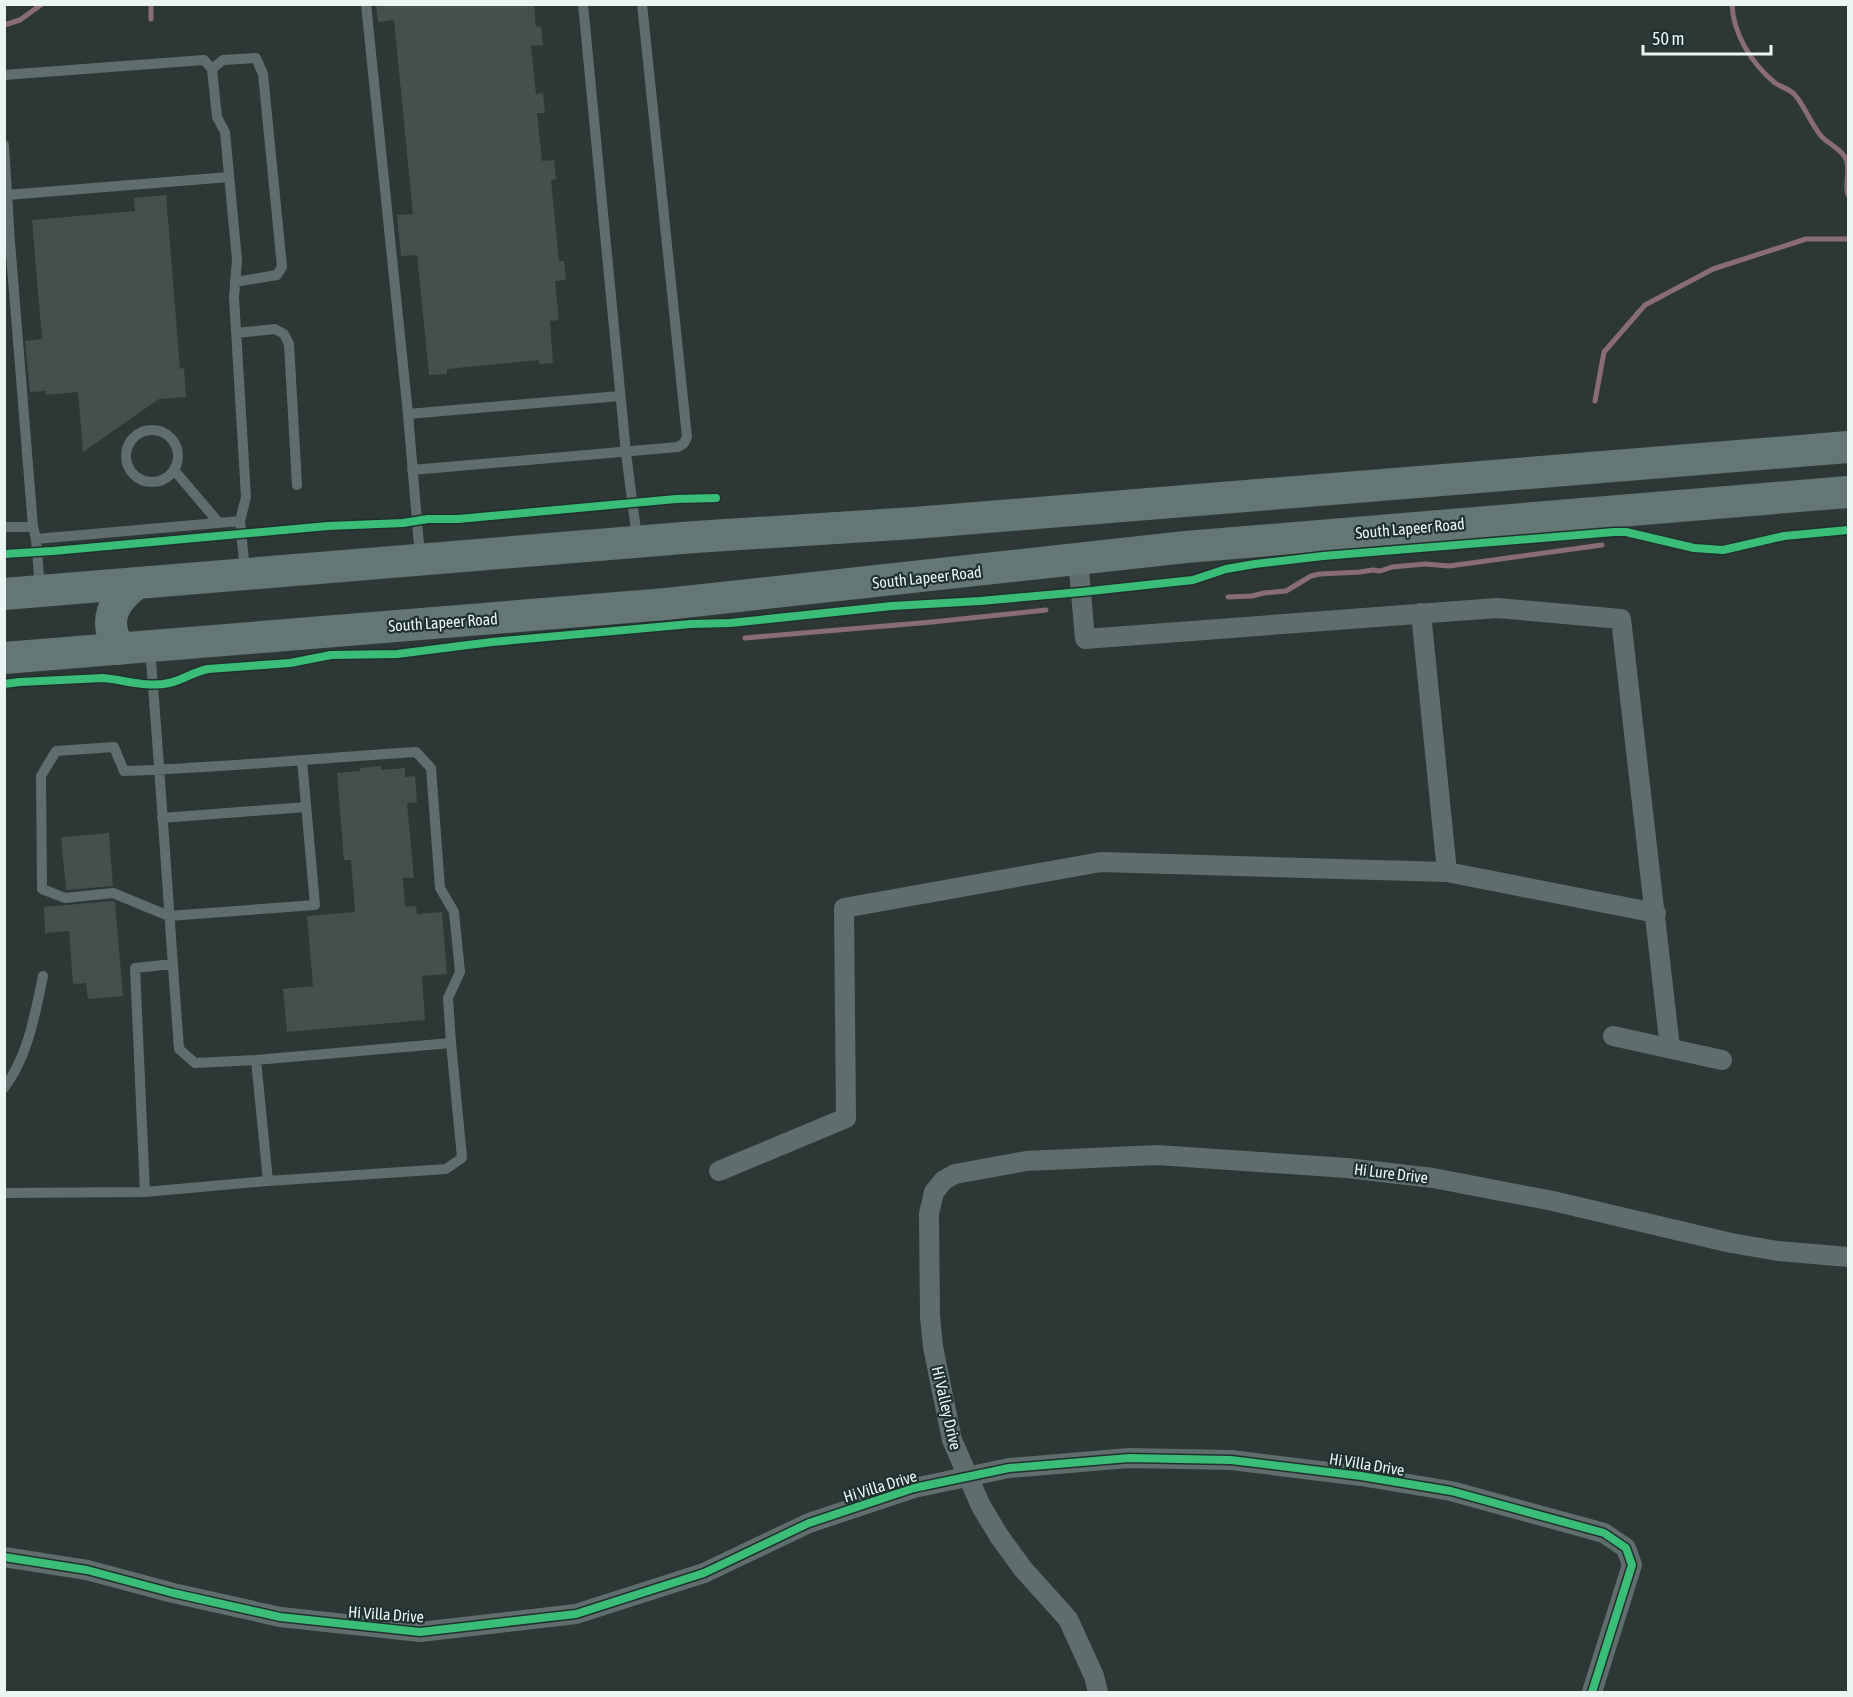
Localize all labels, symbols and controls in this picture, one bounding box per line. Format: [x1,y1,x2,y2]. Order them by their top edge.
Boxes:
scale bar [1643,18,1770,56]
text: 50 m [1652,28,1684,49]
street label: South Lapeer Road [1355,514,1465,543]
street label: South Lapeer Road [872,562,983,593]
street label: South Lapeer Road [388,609,498,636]
street label: Hi Lure Drive [1353,1160,1429,1186]
street label: Hi Valley Drive [928,1364,965,1452]
street label: Hi Villa Drive [1328,1449,1406,1479]
street label: Hi Villa Drive [841,1466,919,1506]
street label: Hi Villa Drive [348,1602,424,1626]

